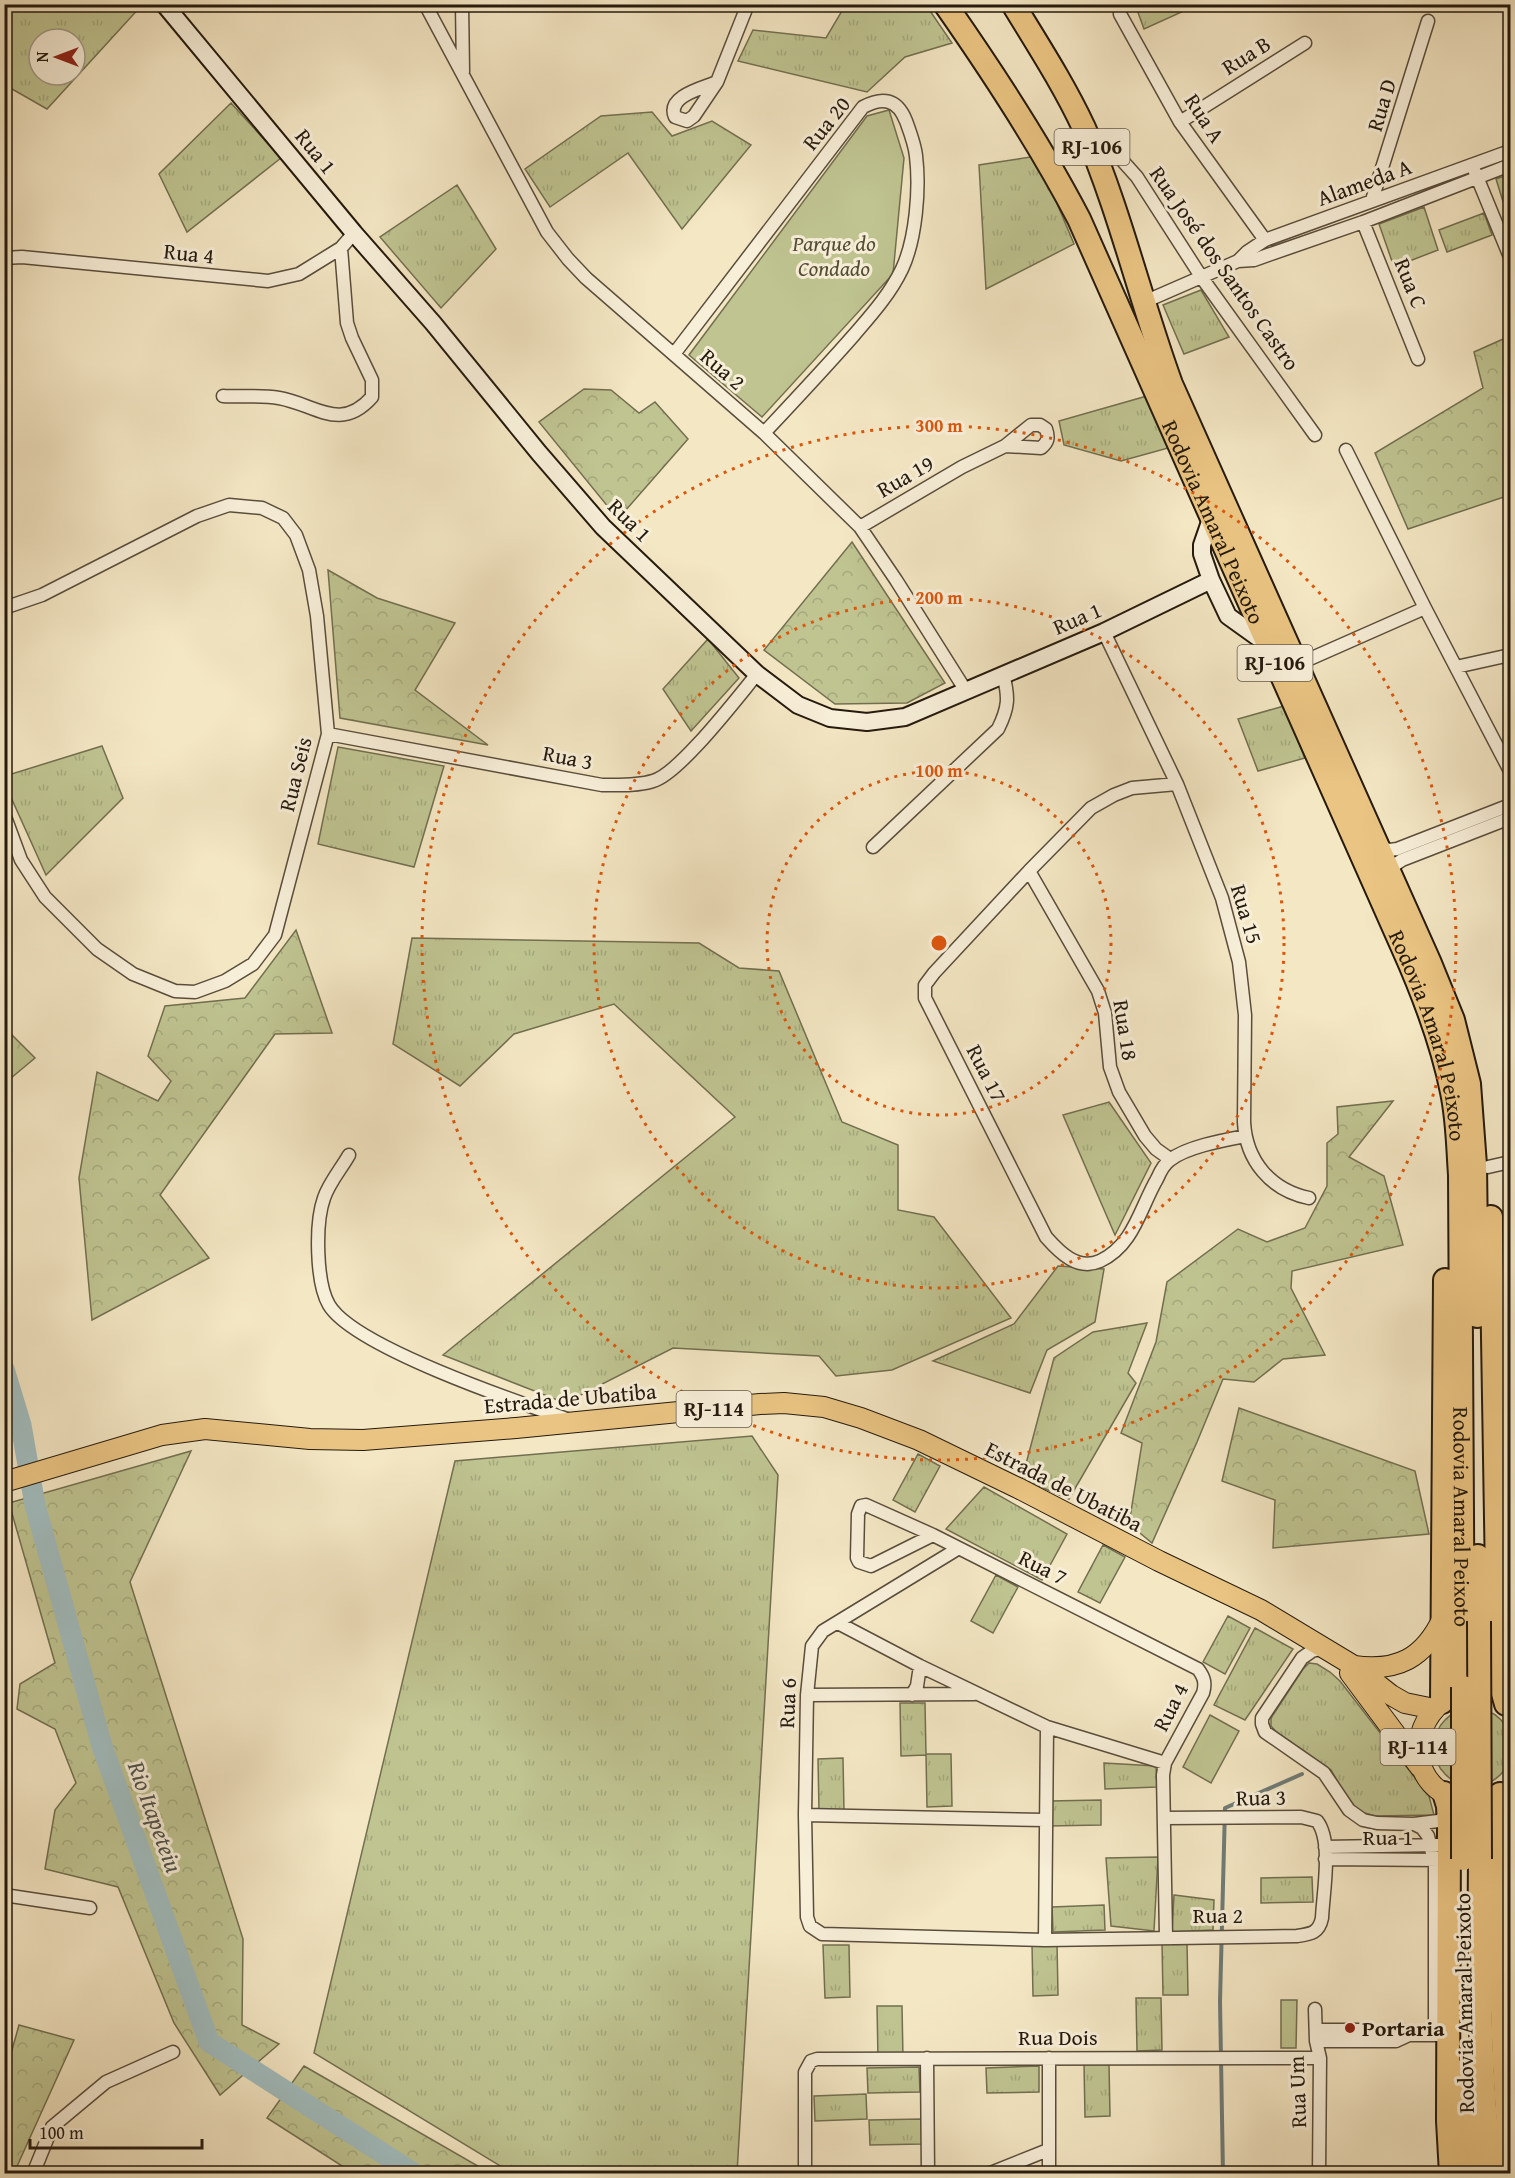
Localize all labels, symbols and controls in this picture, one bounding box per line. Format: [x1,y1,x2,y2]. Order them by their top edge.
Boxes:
north arrow [27,27,87,87]
street label: Rua B [1215,28,1277,82]
text: N [30,51,54,62]
street label: Rua D [1358,75,1404,135]
street label: Rua A [1177,87,1233,150]
street label: Rua 20 [794,89,858,157]
street label: Rua 1 [288,121,344,181]
road number: RJ-106 [1054,129,1130,165]
street label: Alameda A [1312,150,1416,214]
street label: Rua José dos Santos Castro [1142,159,1308,377]
park label: Parque do Condado [791,227,876,284]
street label: Rua 4 [162,234,216,272]
street label: Rua C [1386,253,1436,313]
street label: Rua 2 [693,340,753,398]
text: 300 m [915,412,963,439]
street label: Rodovia Amaral Peixoto [1154,415,1273,629]
street label: Rua 19 [871,447,939,505]
street label: Rua 1 [601,491,659,549]
text: 200 m [915,584,963,611]
street label: Rua 1 [1048,593,1106,643]
road number: RJ-106 [1238,645,1312,681]
street label: Rua Seis [270,733,320,815]
street label: Rua 3 [540,736,596,778]
text: 100 m [915,757,963,784]
street label: Rua 15 [1223,880,1271,948]
street label: Rodovia Amaral Peixoto [1381,925,1474,1142]
centre of rings [929,933,949,953]
street label: Rua 18 [1105,997,1147,1063]
street label: Rua 17 [959,1039,1015,1107]
street label: Estrada de Ubatiba [483,1374,658,1421]
road number: RJ-114 [676,1391,752,1427]
street label: Rodovia Amaral Peixoto [1445,1407,1479,1627]
street label: Estrada de Ubatiba [980,1433,1149,1540]
street label: Rua 7 [1013,1541,1073,1593]
street label: Rua 6 [770,1677,804,1729]
street label: Rua 4 [1144,1677,1196,1737]
road number: RJ-114 [1380,1729,1456,1765]
water label: Rio Itapeteiu [119,1755,192,1878]
street label: Rua 3 [1236,1781,1286,1813]
street label: Rua 1 [1363,1821,1413,1853]
street label: Rodovia Amaral Peixoto [1446,1893,1482,2113]
street label: Rua 2 [1193,1899,1243,1931]
place label: Portaria [1362,2012,1445,2044]
street label: Rua Dois [1018,2021,1098,2053]
marker: Portaria [1343,2021,1357,2035]
street label: Rua Um [1280,2055,1314,2129]
scale bar [30,2112,202,2150]
text: 100 m [39,2119,84,2146]

